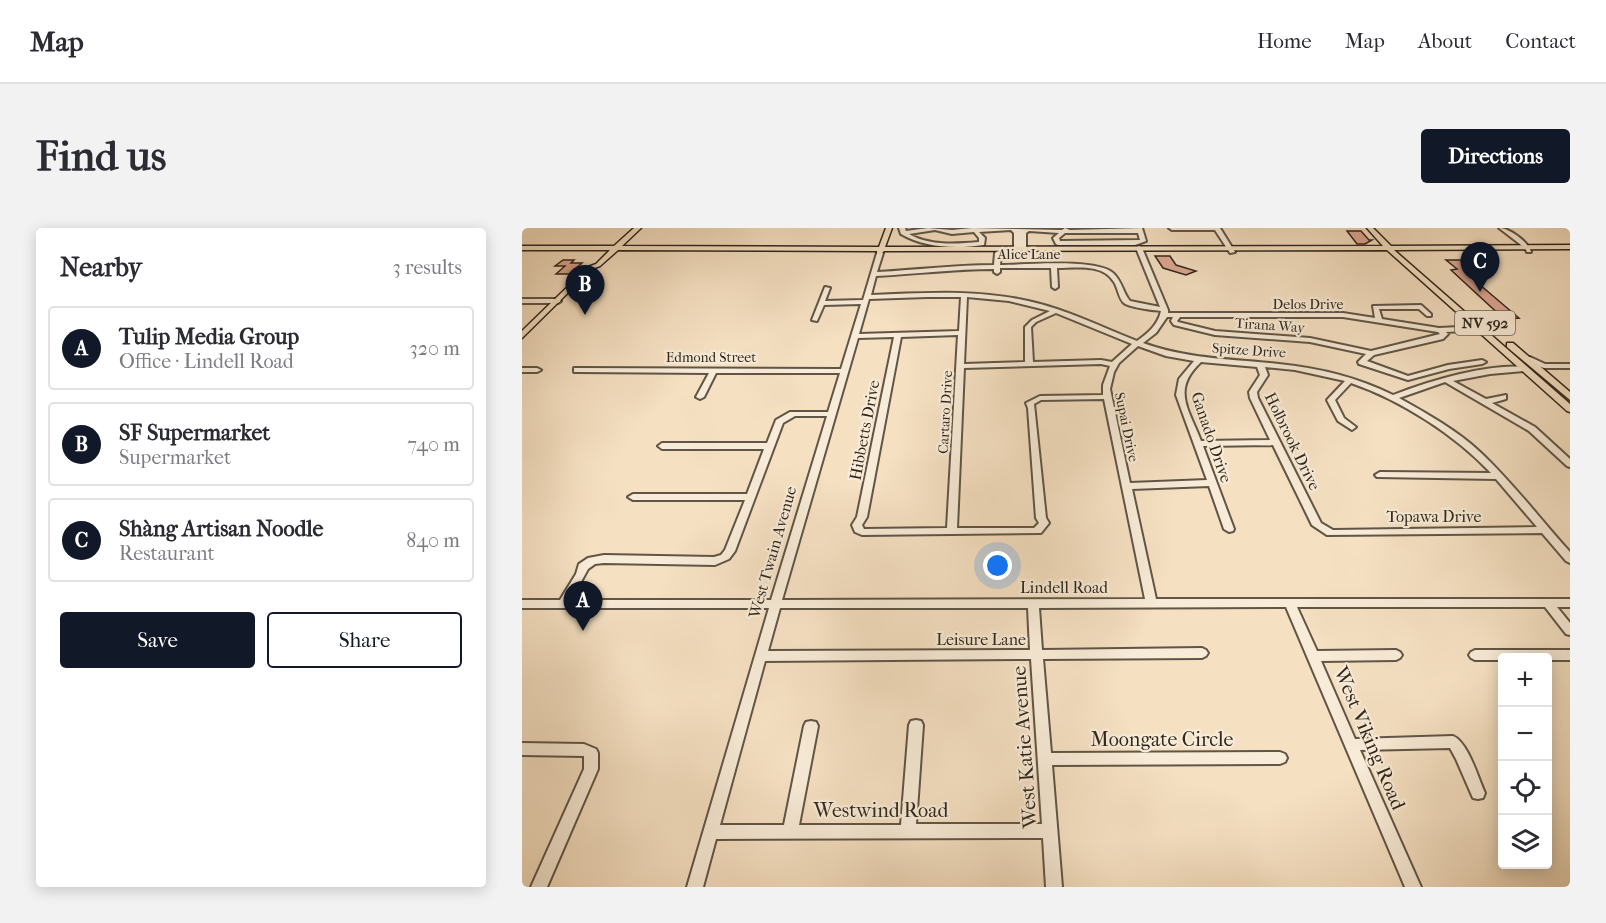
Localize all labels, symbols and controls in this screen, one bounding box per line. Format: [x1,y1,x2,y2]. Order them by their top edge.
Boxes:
text: Map [30,25,84,58]
text: Home [1257,29,1312,53]
text: Map [1345,29,1385,53]
text: About [1418,29,1472,53]
text: Contact [1505,29,1576,53]
button: Directions [1421,129,1570,183]
text: Find us [36,132,166,181]
pin: C [1460,242,1500,292]
street label: Alice Lane [996,246,1061,263]
text: Nearby [60,252,142,283]
text: 3 results [393,256,462,279]
pin: B [566,266,604,315]
street label: Delos Drive [1273,296,1343,313]
road number: NV 592 [1455,311,1515,335]
street label: Tirana Way [1235,315,1306,336]
text: Tulip Media Group [119,324,299,350]
text: A [75,337,88,360]
text: 320 m [410,337,460,360]
street label: Spitze Drive [1211,339,1287,362]
street label: Edmond Street [666,349,756,366]
text: Office · Lindell Road [119,350,294,373]
street label: Cartaro Drive [935,370,956,454]
street label: Hibbetts Drive [845,378,884,482]
street label: Ganado Drive [1187,389,1236,485]
street label: Holbrook Drive [1261,389,1324,493]
street label: Supai Drive [1111,391,1142,463]
text: SF Supermarket [119,420,270,446]
text: B [75,433,88,456]
text: 740 m [407,433,460,456]
text: Supermarket [119,446,231,469]
street label: West Twain Avenue [744,484,800,621]
street label: Topawa Drive [1387,507,1481,526]
text: Shàng Artisan Noodle [119,516,323,542]
text: C [75,529,88,552]
text: 840 m [406,529,460,552]
text: Restaurant [119,542,215,565]
your location [983,551,1012,580]
street label: Lindell Road [1020,578,1108,597]
pin: A [564,582,602,631]
button: Save [60,612,255,668]
button: Share [267,612,462,668]
street label: Leisure Lane [936,630,1026,649]
map controls [1498,653,1552,869]
button: + [1498,653,1552,707]
street label: West Viking Road [1329,662,1410,814]
street label: West Katie Avenue [1007,665,1042,830]
button: − [1498,707,1552,761]
street label: Moongate Circle [1091,728,1233,751]
button: locate [1498,761,1552,815]
street label: Westwind Road [813,799,949,822]
button: layers [1498,815,1552,869]

